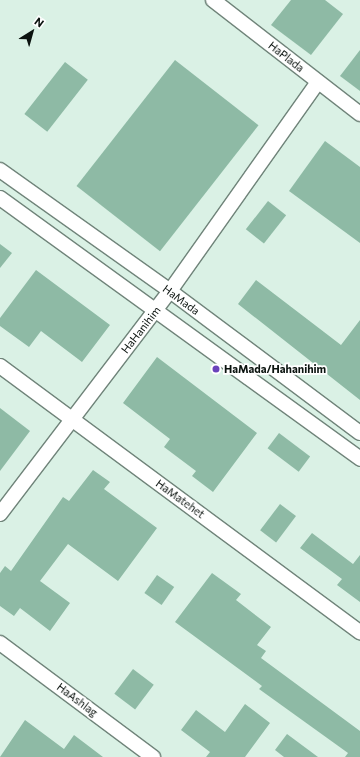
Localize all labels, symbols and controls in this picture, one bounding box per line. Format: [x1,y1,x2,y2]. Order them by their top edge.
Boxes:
north arrow [12,12,52,52]
text: N [32,14,47,30]
street label: HaPlada [266,39,306,75]
street label: HaMada [160,282,202,318]
street label: HaHanihim [119,304,163,356]
place label: HaMada/Hahanihim [224,362,326,376]
marker: HaMada/Hahanihim [211,364,221,374]
street label: HaMatehet [153,477,207,521]
street label: HaAshlag [54,680,100,720]

